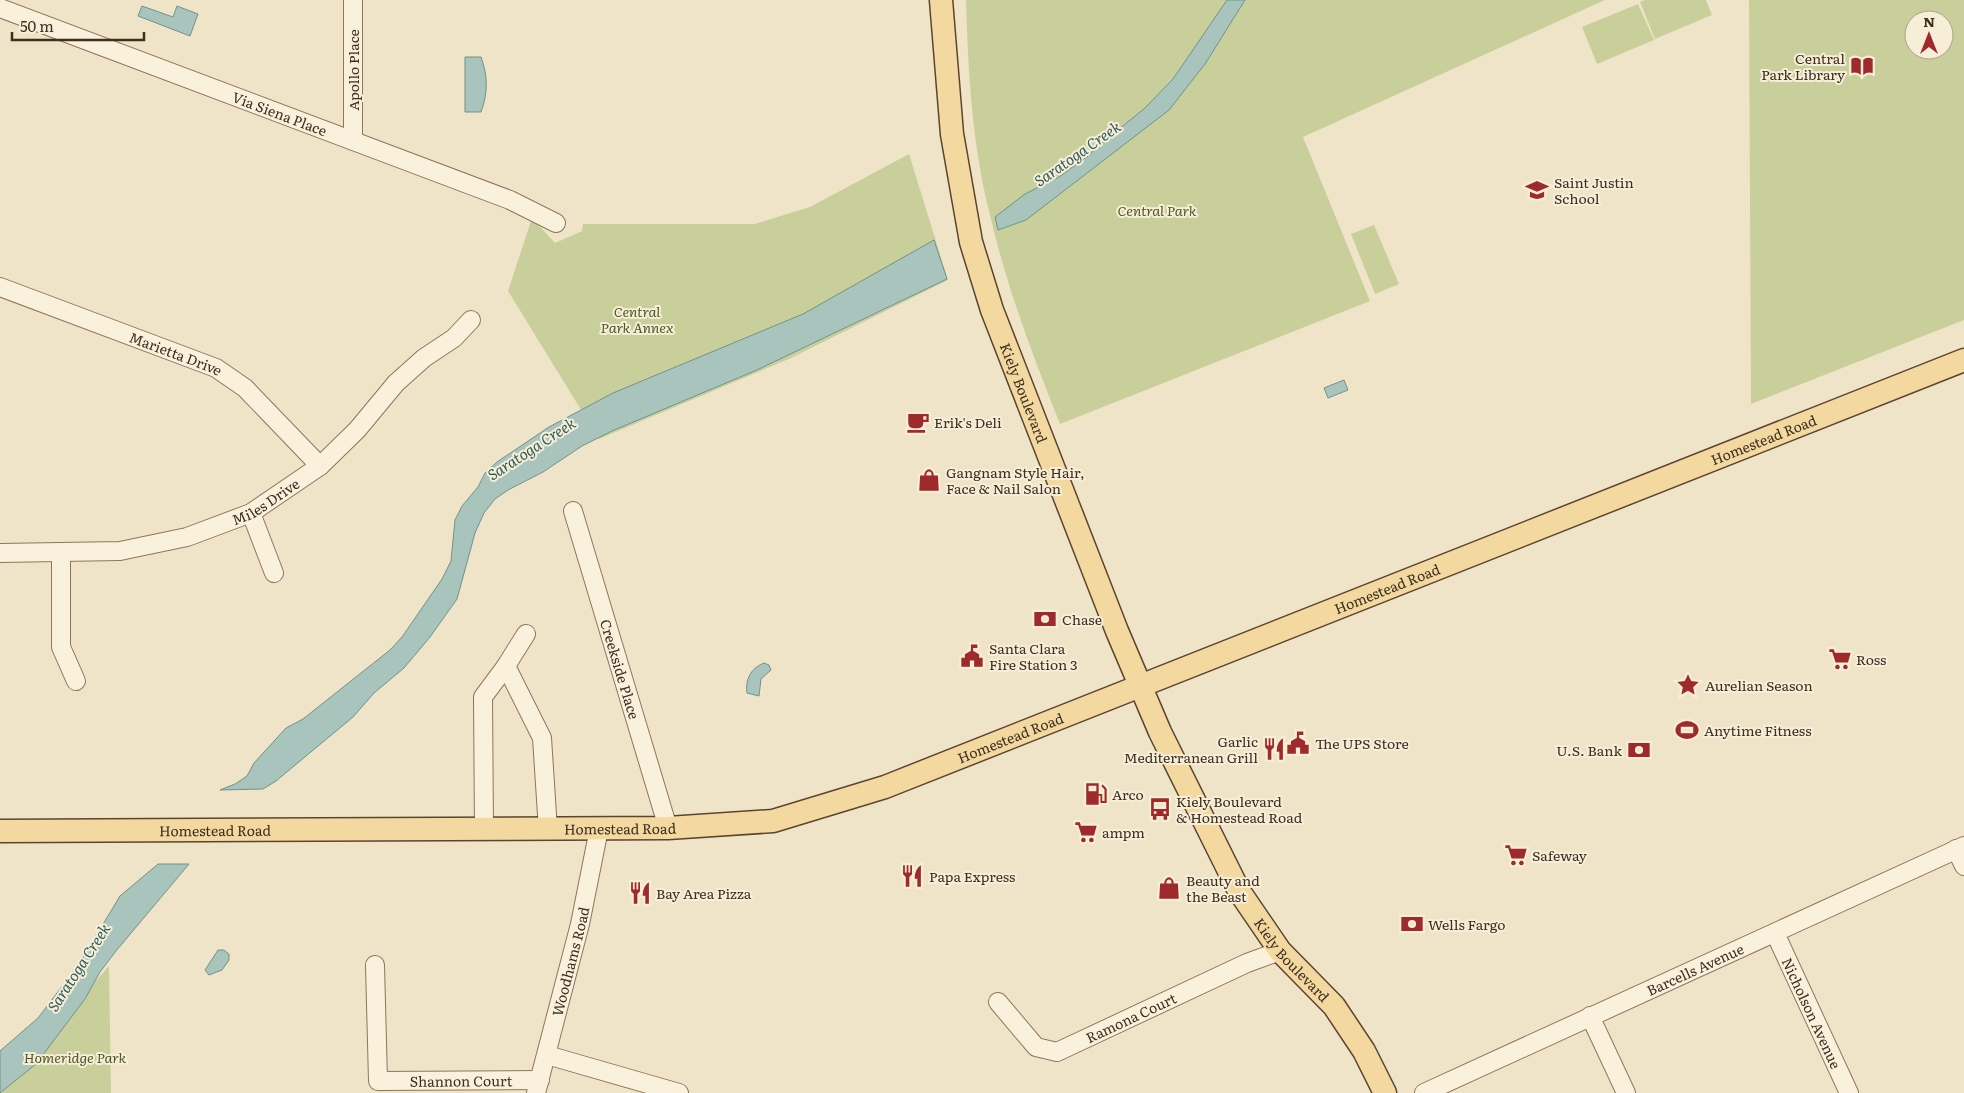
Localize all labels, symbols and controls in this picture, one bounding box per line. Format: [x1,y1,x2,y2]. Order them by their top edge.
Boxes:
scale bar [12,10,145,42]
north arrow [1904,10,1954,60]
text: N [1923,11,1935,31]
text: 50 m [20,14,54,37]
street label: Apollo Place [343,29,363,111]
place label: Central Park Library [1761,48,1846,84]
library icon: Central Park Library [1849,53,1875,79]
street label: Via Siena Place [230,86,330,140]
water label: Saratoga Creek [1029,114,1126,191]
place label: Saint Justin School [1554,172,1634,208]
school or university icon: Saint Justin School [1524,177,1550,203]
park label: Central Park [1118,200,1197,220]
park label: Central Park Annex [601,301,674,337]
street label: Marietta Drive [127,326,227,380]
street label: Kiely Boulevard [996,340,1053,446]
cafe icon: Erik's Deli [905,409,931,435]
street label: Homestead Road [1708,409,1820,469]
water label: Saratoga Creek [482,410,580,485]
place label: Erik's Deli [934,412,1002,432]
place label: Gangnam Style Hair, Face & Nail Salon [946,462,1085,498]
shop icon: Gangnam Style Hair, Face & Nail Salon [916,467,942,493]
street label: Miles Drive [229,473,303,529]
street label: Homestead Road [1331,558,1443,618]
bank icon: Chase [1032,606,1058,632]
place label: Chase [1062,609,1102,629]
street label: Creekside Place [596,617,645,721]
place label: Santa Clara Fire Station 3 [989,638,1078,674]
public building icon: Santa Clara Fire Station 3 [959,643,985,669]
supermarket icon: Ross [1827,646,1853,672]
place label: Ross [1856,649,1886,669]
place icon: Aurelian Season [1675,672,1701,698]
place label: Aurelian Season [1705,675,1813,695]
street label: Homestead Road [954,707,1066,767]
sports icon: Anytime Fitness [1674,717,1700,743]
place label: Anytime Fitness [1704,720,1812,740]
public building icon: The UPS Store [1285,730,1311,756]
place label: Garlic Mediterranean Grill [1124,731,1258,767]
place label: The UPS Store [1315,733,1409,753]
restaurant icon: Garlic Mediterranean Grill [1261,736,1287,762]
bank icon: U.S. Bank [1626,737,1652,763]
place label: U.S. Bank [1556,740,1622,760]
fuel station icon: Arco [1083,781,1109,807]
place label: Arco [1112,784,1144,804]
place label: Kiely Boulevard & Homestead Road [1176,791,1303,827]
bus stop icon: Kiely Boulevard & Homestead Road [1147,796,1173,822]
street label: Homestead Road [564,817,677,838]
supermarket icon: ampm [1073,819,1099,845]
street label: Homestead Road [159,820,272,840]
place label: ampm [1102,822,1145,842]
supermarket icon: Safeway [1503,842,1529,868]
place label: Safeway [1532,845,1588,865]
restaurant icon: Papa Express [899,863,925,889]
place label: Papa Express [929,866,1015,886]
place label: Beauty and the Beast [1186,870,1260,906]
shop icon: Beauty and the Beast [1156,875,1182,901]
restaurant icon: Bay Area Pizza [627,880,653,906]
place label: Bay Area Pizza [656,883,752,903]
street label: Woodhams Road [546,904,593,1018]
bank icon: Wells Fargo [1399,911,1425,937]
street label: Kiely Boulevard [1250,913,1335,1006]
place label: Wells Fargo [1428,914,1505,934]
water label: Saratoga Creek [41,918,116,1016]
street label: Barcells Avenue [1643,938,1747,1000]
street label: Nicholson Avenue [1778,954,1846,1072]
street label: Ramona Court [1082,988,1180,1047]
park label: Homeridge Park [24,1047,126,1067]
street label: Shannon Court [410,1070,513,1091]

